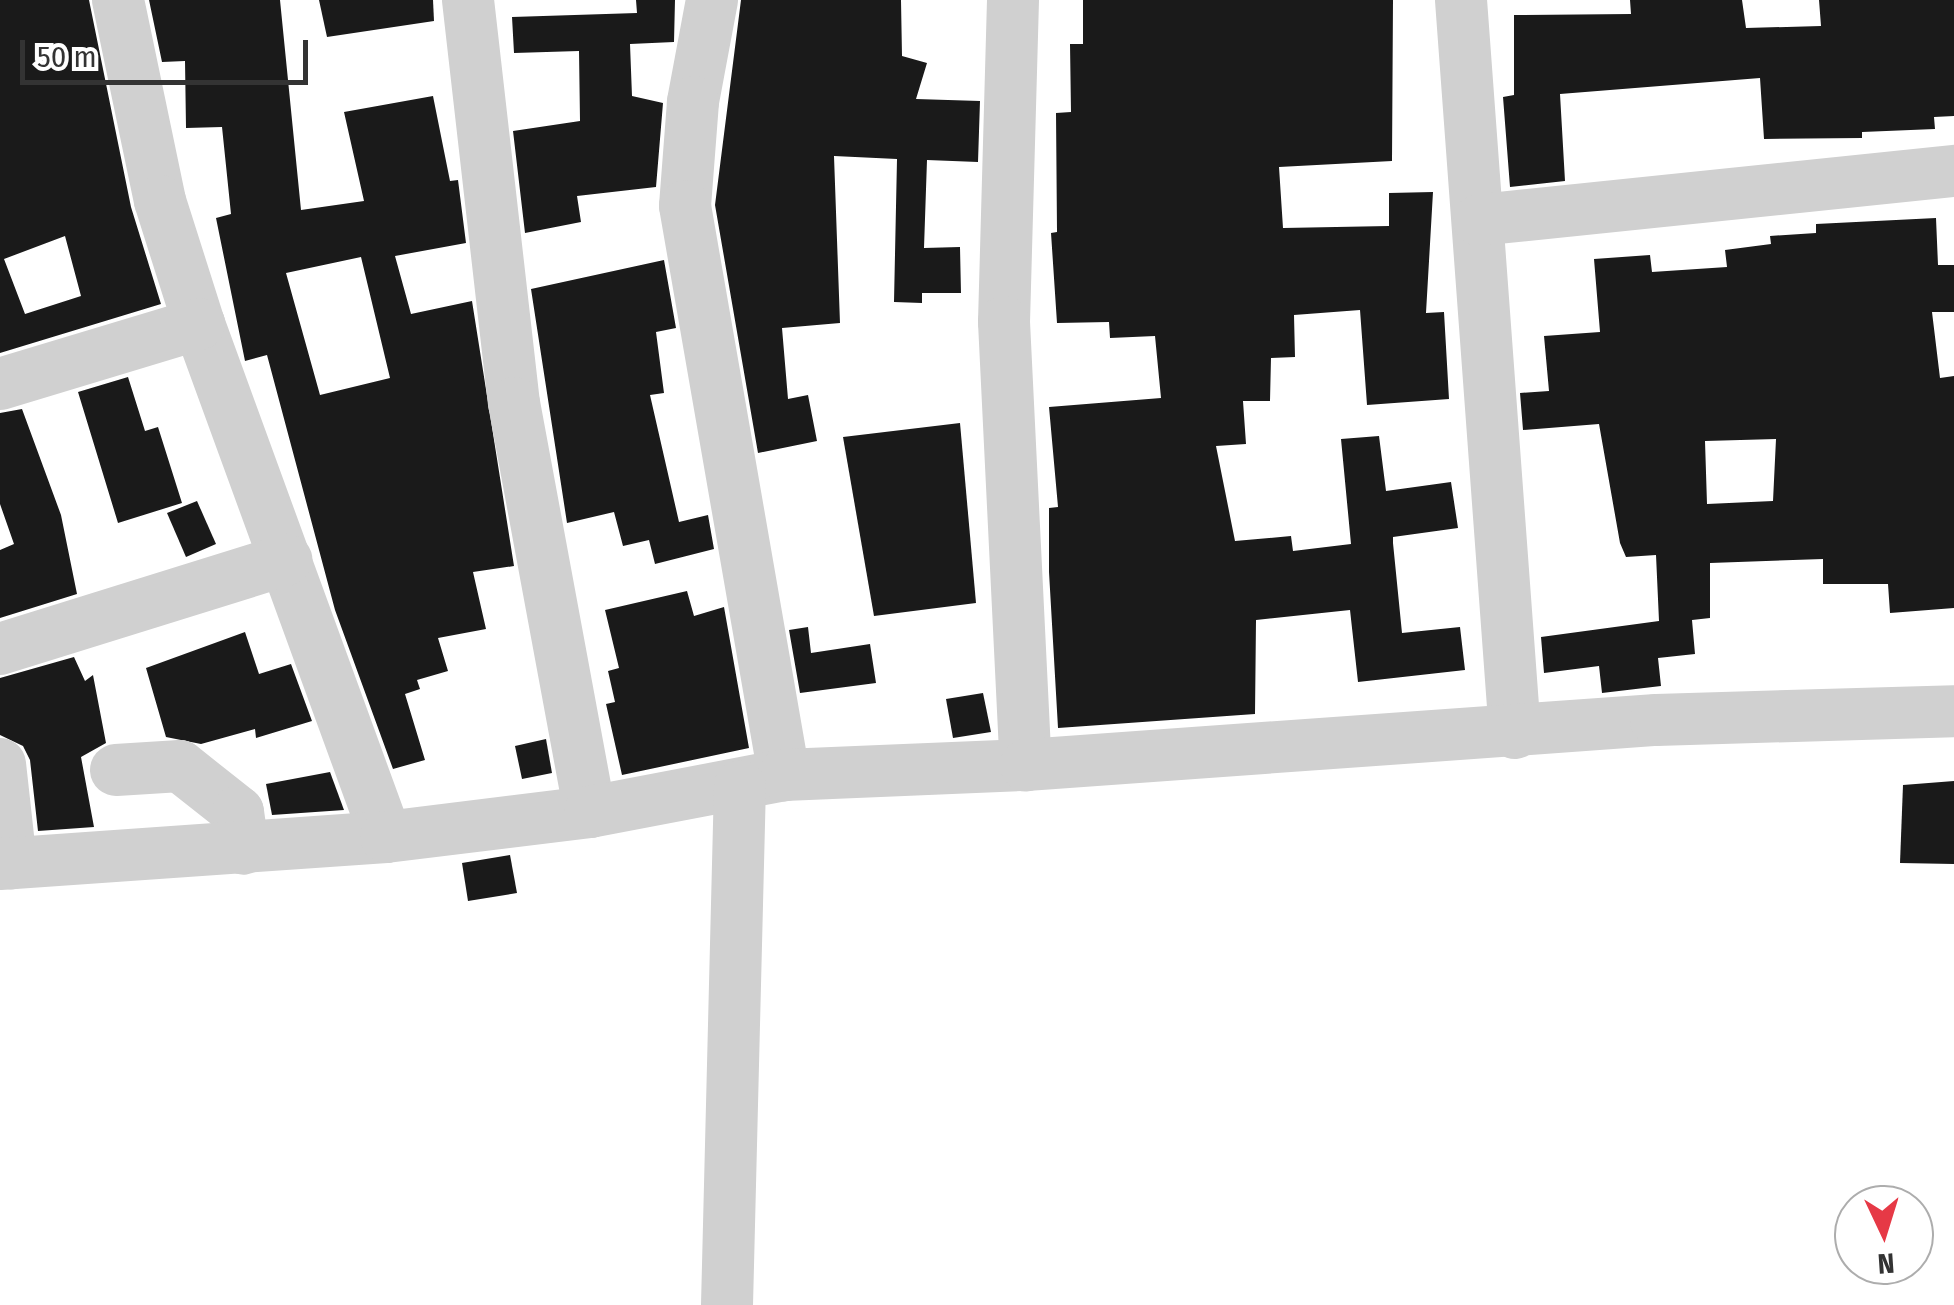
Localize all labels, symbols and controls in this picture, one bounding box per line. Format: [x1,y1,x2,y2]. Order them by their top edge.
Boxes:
scale bar [25,20,312,82]
text: 50 m [37,39,97,75]
north arrow [1834,1185,1934,1285]
text: N [1876,1246,1896,1280]

